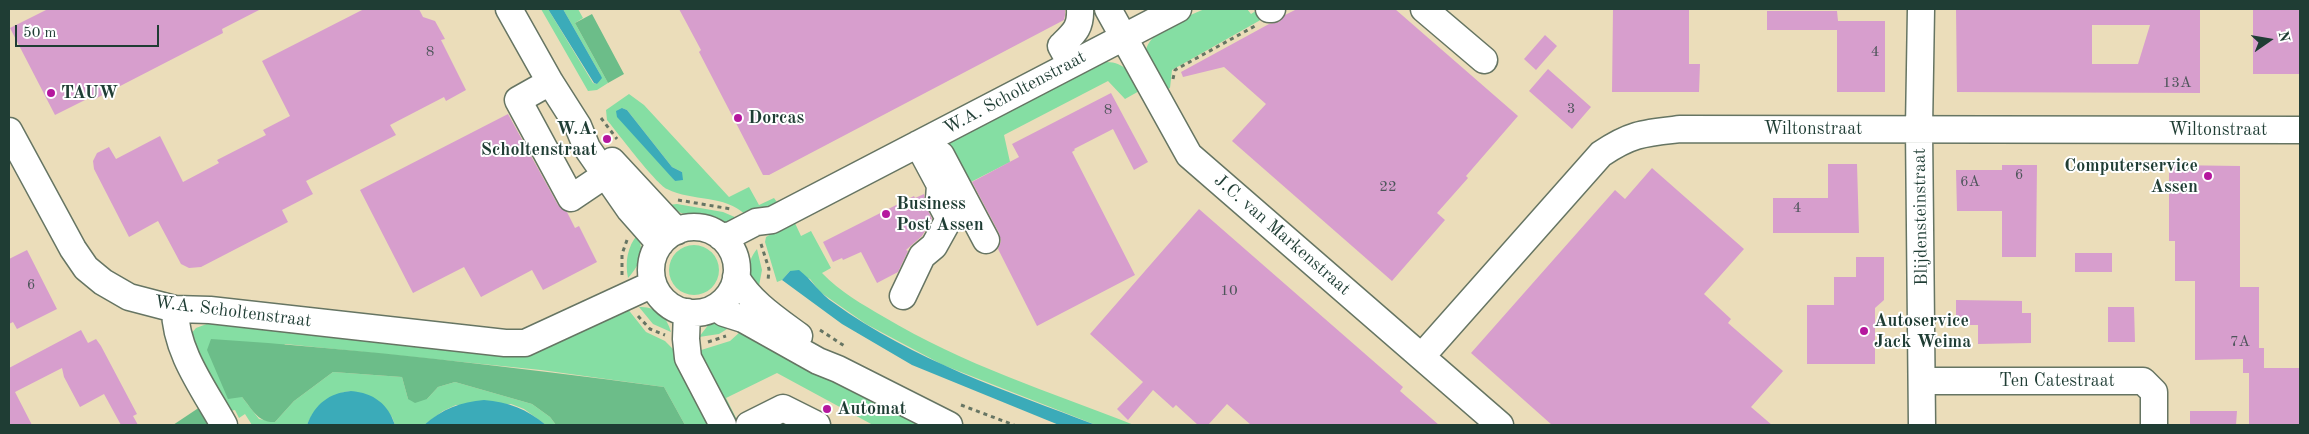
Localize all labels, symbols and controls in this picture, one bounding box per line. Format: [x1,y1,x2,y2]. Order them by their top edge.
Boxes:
scale bar [18,15,161,47]
north arrow [2244,15,2294,65]
text: 50 m [23,26,57,41]
text: N [2276,30,2292,43]
house number: 8 [426,43,434,61]
house number: 4 [1871,43,1879,61]
street label: W.A. Scholtenstraat [940,46,1090,140]
house number: 13A [2163,74,2191,92]
place label: TAUW [61,82,118,104]
marker: TAUW [45,87,57,99]
house number: 3 [1567,100,1575,118]
house number: 8 [1104,101,1112,119]
place label: Dorcas [748,107,804,129]
marker: Dorcas [732,112,744,124]
place label: W.A. Scholtenstraat [481,118,597,160]
street label: Wiltonstraat [1764,118,1862,140]
street label: Wiltonstraat [2169,119,2267,141]
marker: W.A. Scholtenstraat [601,133,613,145]
street label: Blijdensteinstraat [1909,148,1933,286]
place label: Computerservice Assen [2064,155,2198,198]
house number: 6 [2015,166,2023,184]
street label: J.C. van Markenstraat [1209,170,1355,300]
marker: Computerservice Assen [2202,170,2214,182]
house number: 6A [1960,173,1980,191]
house number: 22 [1379,178,1397,196]
place label: Business Post Assen [896,193,984,235]
house number: 4 [1793,199,1801,217]
marker: Business Post Assen [880,208,892,220]
house number: 6 [27,276,35,294]
house number: 10 [1220,282,1238,300]
street label: W.A. Scholtenstraat [153,292,313,332]
place label: Autoservice Jack Weima [1874,310,1971,352]
marker: Autoservice Jack Weima [1858,325,1870,337]
house number: 7A [2230,333,2250,351]
street label: Ten Catestraat [1999,370,2115,392]
place label: Automat [837,398,906,420]
marker: Automat [821,403,833,415]

